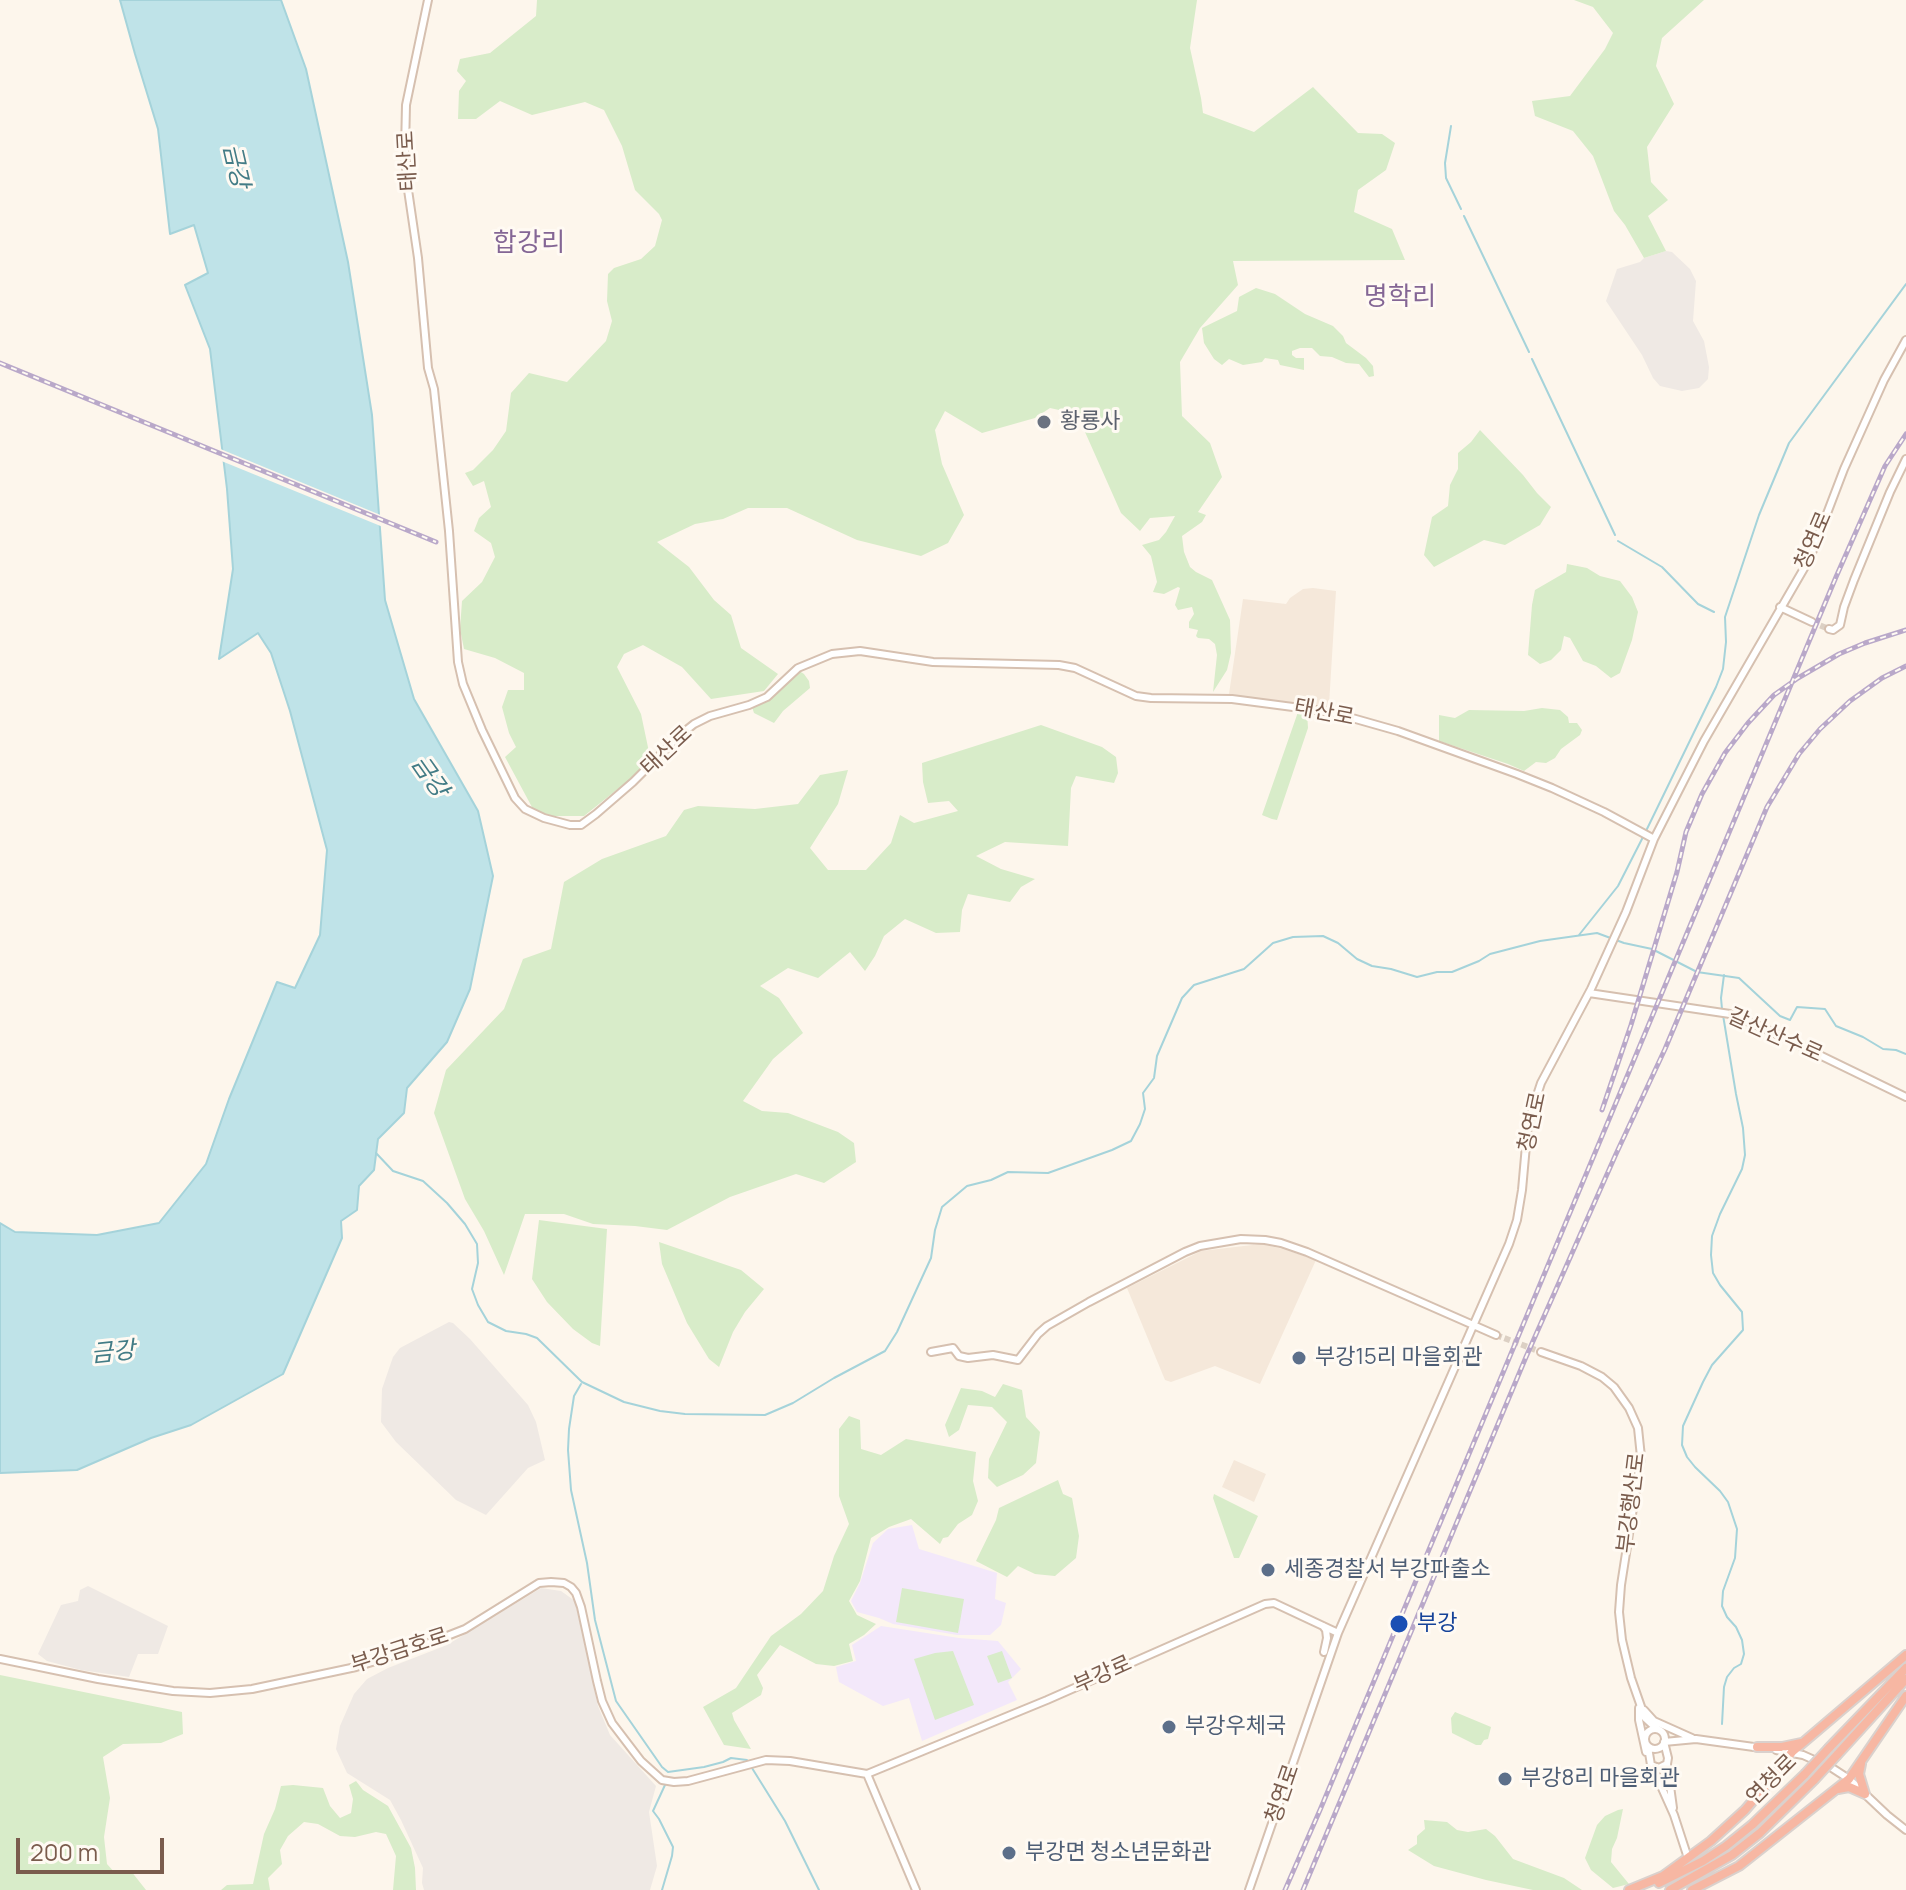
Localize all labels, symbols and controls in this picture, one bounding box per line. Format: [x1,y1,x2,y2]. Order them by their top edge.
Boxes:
street label: 태산로 [393,130,423,192]
water label: 금강 [216,141,254,191]
district label: 합강리 [493,228,565,260]
district label: 명학리 [1364,282,1436,314]
place label: 황룡사 [1060,409,1121,435]
marker: 황룡사 [1035,413,1053,431]
street label: 청연로 [1790,508,1838,574]
street label: 태산로 [1292,694,1356,732]
street label: 태산로 [636,721,698,781]
water label: 금강 [405,751,453,803]
street label: 갈산산수로 [1723,1003,1827,1069]
street label: 청연로 [1514,1090,1552,1154]
water label: 금강 [90,1336,136,1370]
place label: 부강15리 마을회관 [1315,1345,1482,1371]
marker: 부강15리 마을회관 [1290,1349,1308,1367]
street label: 부강행산로 [1613,1451,1651,1555]
place label: 세종경찰서 부강파출소 [1284,1557,1491,1583]
marker: 세종경찰서 부강파출소 [1259,1561,1277,1579]
place label: 부강 [1417,1611,1457,1637]
marker: 부강 [1388,1613,1410,1635]
street label: 부강금호로 [348,1623,452,1679]
street label: 부강로 [1070,1651,1136,1699]
place label: 부강우체국 [1185,1714,1286,1740]
marker: 부강우체국 [1160,1718,1178,1736]
street label: 연청로 [1741,1749,1803,1811]
street label: 청연로 [1261,1761,1305,1827]
place label: 부강8리 마을회관 [1521,1766,1680,1792]
marker: 부강8리 마을회관 [1496,1770,1514,1788]
scale bar [20,1822,168,1872]
text: 200 m [30,1835,98,1868]
place label: 부강면 청소년문화관 [1025,1840,1212,1866]
marker: 부강면 청소년문화관 [1000,1844,1018,1862]

